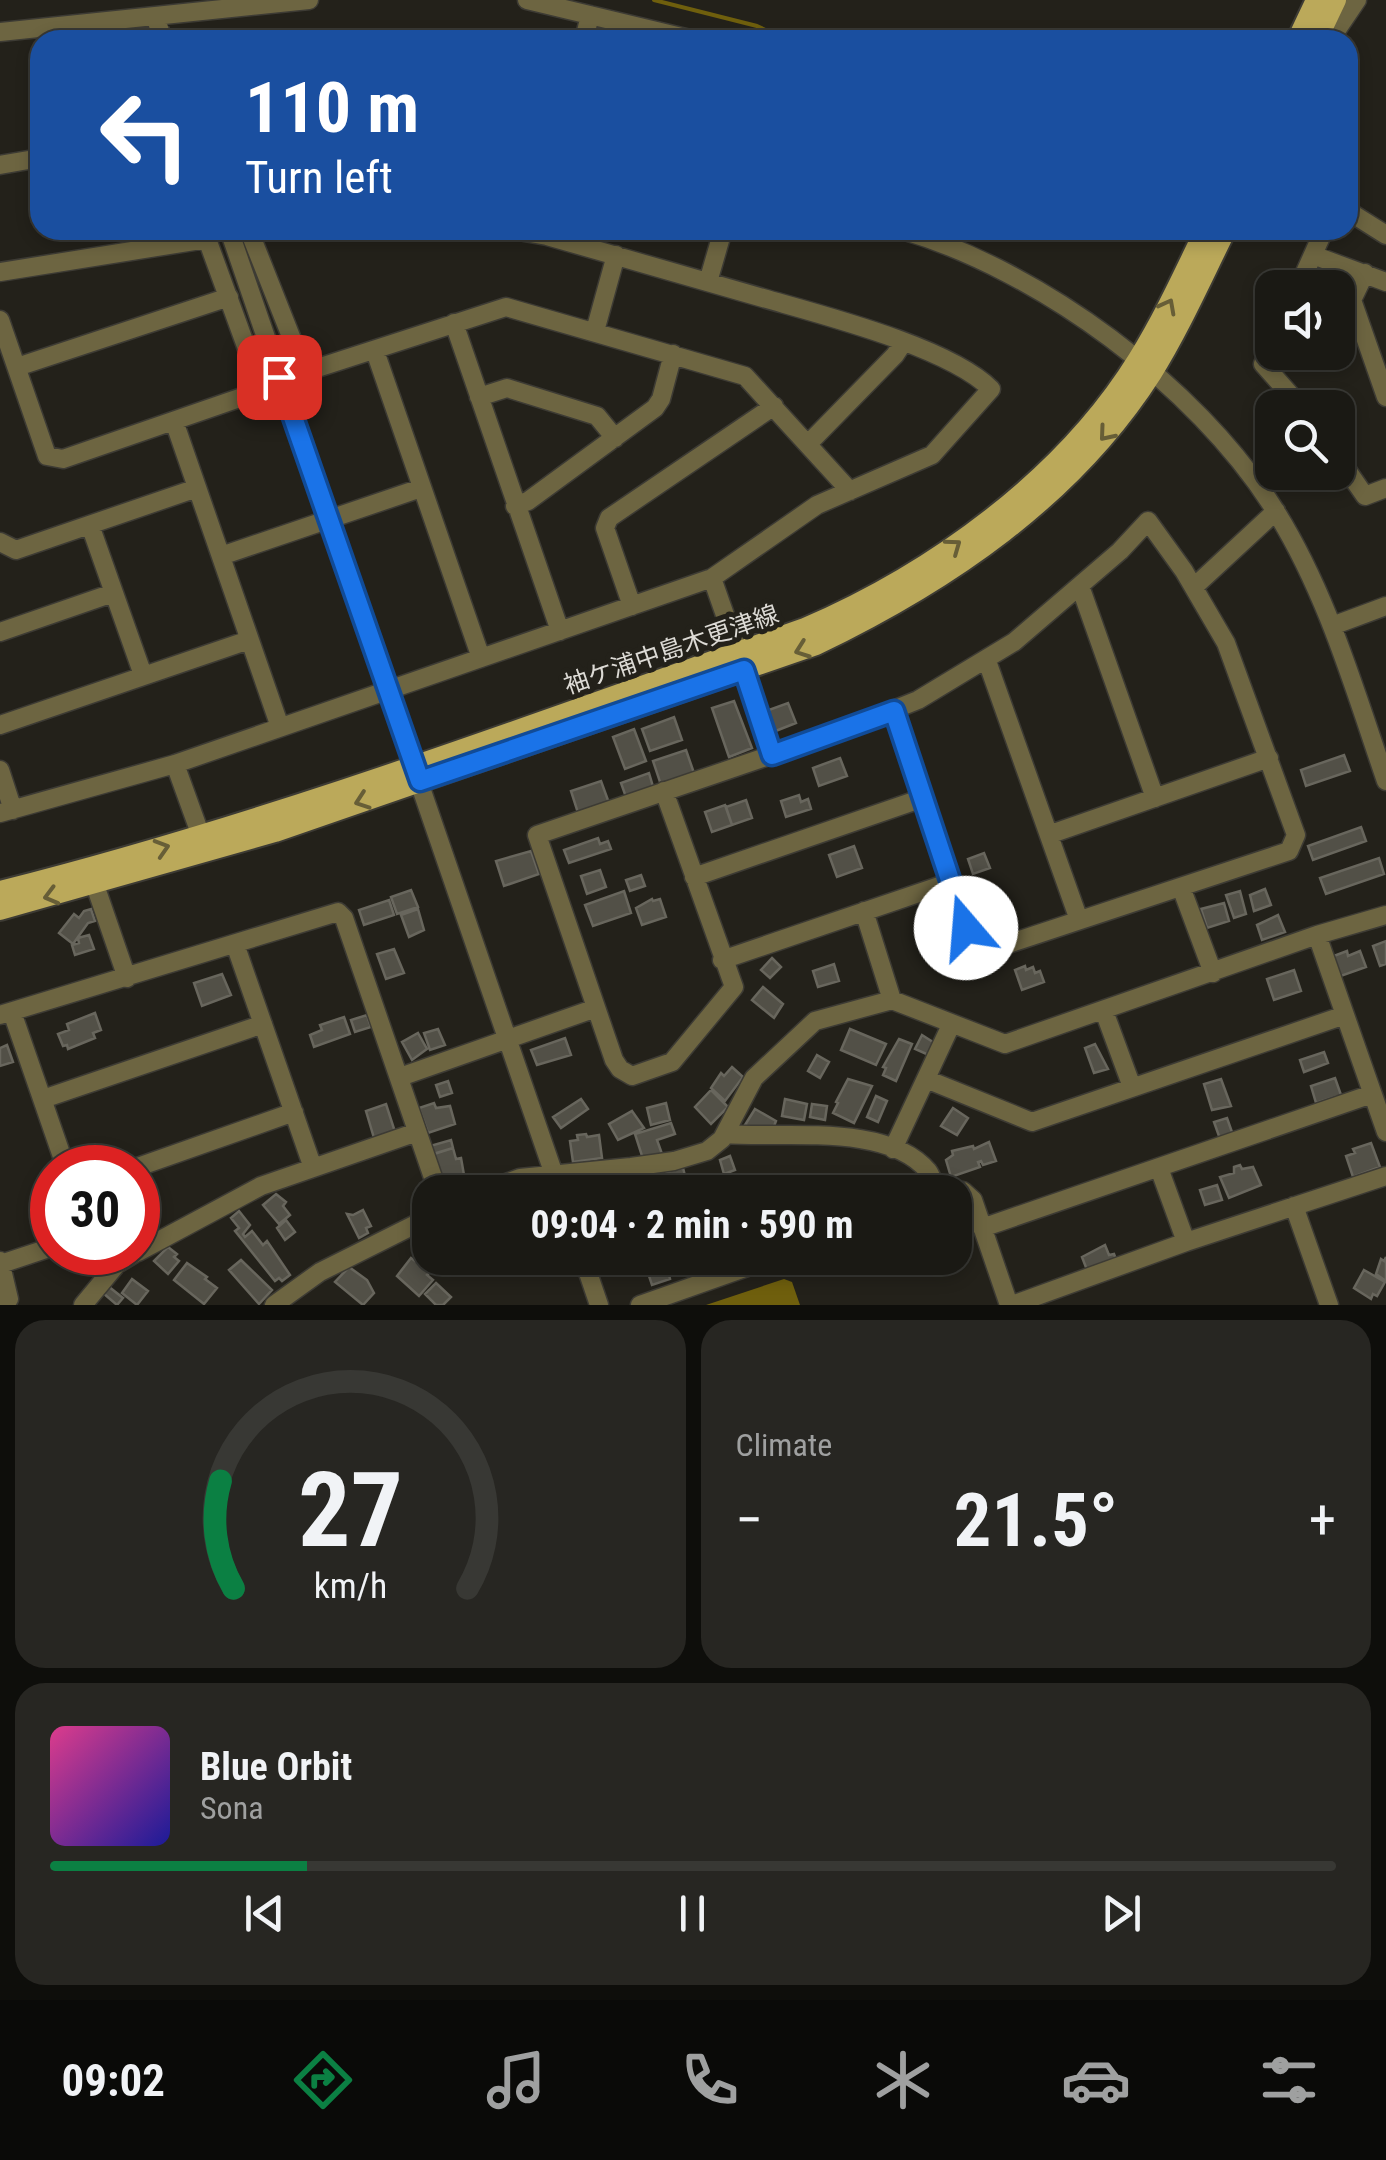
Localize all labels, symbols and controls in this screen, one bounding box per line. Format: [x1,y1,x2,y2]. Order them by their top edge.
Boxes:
text: 110 m [245,67,419,149]
icon: left [80,70,210,200]
text: Turn left [245,151,393,204]
map controls [1255,270,1355,490]
button: sound [1255,270,1355,370]
one-way arrow [1156,299,1175,317]
pin [237,335,322,420]
icon: arrive [252,350,307,405]
button: search [1255,390,1355,490]
one-way arrow [1100,422,1118,440]
one-way arrow [942,540,961,559]
street label: 袖ケ浦中島木更津線 [560,599,782,700]
one-way arrow [794,638,811,659]
one-way arrow [355,790,372,810]
one-way arrow [152,839,169,860]
position arrow [914,876,1018,980]
one-way arrow [43,885,61,906]
speed limit sign: 30 [30,1145,160,1275]
text: 09:04 · 2 min · 590 m [531,1203,853,1247]
text: Climate [736,1426,832,1464]
text: 27 [298,1450,403,1571]
text: 21.5° [954,1476,1118,1564]
text: − [736,1488,763,1552]
text: + [1309,1488,1336,1552]
text: km/h [313,1565,387,1607]
text: Blue Orbit [200,1745,352,1789]
text: Sona [200,1789,263,1827]
icon: previous [237,1886,292,1941]
icon: pause [665,1886,720,1941]
icon: next [1094,1886,1149,1941]
icon: directions [288,2045,358,2115]
icon: music [481,2045,551,2115]
icon: phone [675,2045,745,2115]
icon: climate [868,2045,938,2115]
icon: car [1061,2045,1131,2115]
icon: filters [1254,2045,1324,2115]
text: 09:02 [62,2054,165,2107]

